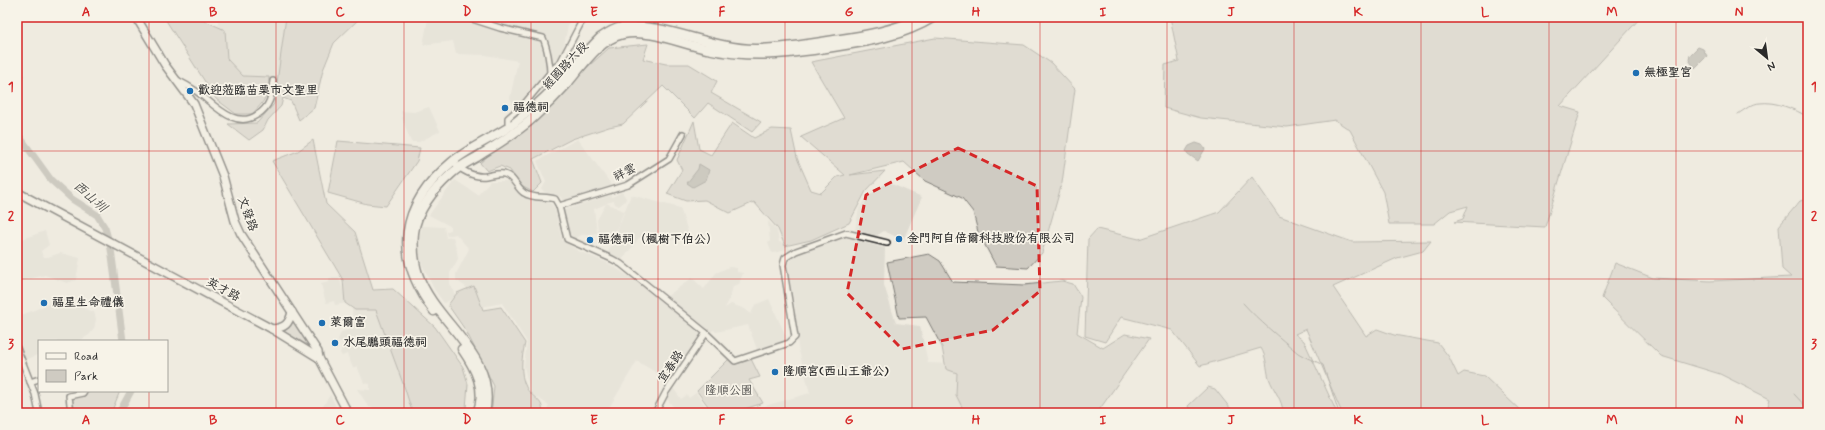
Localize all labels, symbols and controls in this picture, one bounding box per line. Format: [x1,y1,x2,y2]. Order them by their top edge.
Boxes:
text: A [82,4,90,21]
text: B [209,4,218,21]
text: C [335,4,345,21]
text: D [463,4,472,21]
text: E [590,4,598,21]
text: F [719,4,726,21]
text: G [845,4,854,21]
text: H [972,4,981,21]
text: I [1100,4,1107,21]
text: J [1227,4,1235,21]
text: K [1353,4,1363,21]
text: L [1481,4,1490,21]
text: M [1606,4,1618,21]
text: N [1735,4,1744,21]
north arrow [1747,38,1787,78]
street label: 經國路六段 [540,39,592,93]
text: N [1765,58,1778,74]
place label: 無極聖宮 [1644,65,1692,81]
marker: 無極聖宮 [1631,68,1641,78]
text: 1 [8,79,14,96]
text: 1 [1811,79,1817,96]
place label: 歡迎蒞臨苗栗市文聖里 [198,83,318,99]
marker: 歡迎蒞臨苗栗市文聖里 [185,86,195,96]
place label: 福德祠 [513,100,549,116]
marker: 福德祠 [500,103,510,113]
street label: 祥雲 [611,161,639,185]
water label: 西山圳 [70,178,112,218]
street label: 文發路 [233,194,261,234]
text: 2 [8,208,15,225]
text: 2 [1811,208,1818,225]
place label: 金門阿自倍爾科技股份有限公司 [907,231,1075,247]
place label: 福德祠（楓樹下伯公） [598,232,718,248]
marker: 金門阿自倍爾科技股份有限公司 [894,234,904,244]
marker: 福德祠（楓樹下伯公） [585,235,595,245]
street label: 英才路 [203,274,243,306]
place label: 福星生命禮儀 [52,295,124,311]
marker: 福星生命禮儀 [39,298,49,308]
place label: 萊爾富 [330,315,366,331]
marker: 萊爾富 [317,318,327,328]
place label: 水尾鵬頭福德祠 [343,335,427,351]
text: 3 [8,336,14,353]
text: 3 [1811,336,1817,353]
marker: 水尾鵬頭福德祠 [330,338,340,348]
legend [38,340,168,392]
street label: 宜春路 [654,348,688,386]
text: Road [74,349,98,365]
place label: 隆順宮(西山王爺公) [783,364,889,380]
marker: 隆順宮(西山王爺公) [770,367,780,377]
text: Park [74,369,98,385]
park label: 隆順公園 [705,383,753,399]
text: A [82,412,90,429]
text: B [209,412,218,429]
text: C [335,412,345,429]
text: D [463,412,472,429]
text: E [590,412,598,429]
text: F [719,412,726,429]
text: G [845,412,854,429]
text: H [972,412,981,429]
text: I [1100,412,1107,429]
text: J [1227,412,1235,429]
text: K [1353,412,1363,429]
text: L [1481,412,1490,429]
text: M [1606,412,1618,429]
text: N [1735,412,1744,429]

